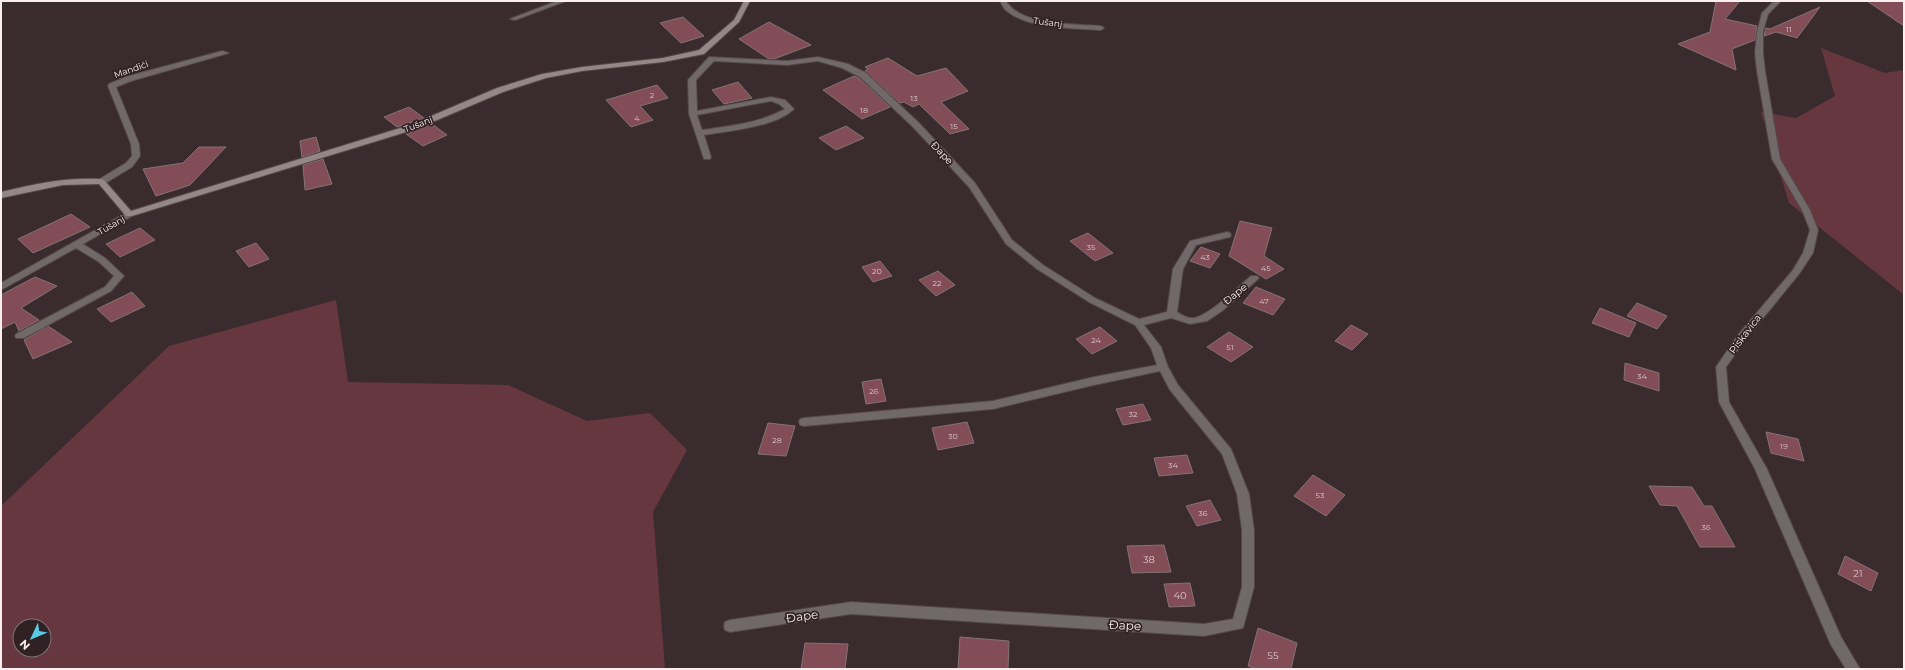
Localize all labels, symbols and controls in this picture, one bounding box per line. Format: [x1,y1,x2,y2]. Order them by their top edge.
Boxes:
street label: Tušanj [1033,15,1063,29]
house number: 11 [1786,24,1792,34]
street label: Mandići [112,58,150,80]
house number: 2 [650,90,655,100]
house number: 13 [910,93,918,103]
house number: 18 [860,105,868,115]
house number: 4 [634,113,640,123]
street label: Tušanj [402,114,434,134]
house number: 15 [950,121,958,131]
street label: Đape [928,139,956,167]
street label: Tušanj [96,213,126,237]
house number: 35 [1087,242,1096,252]
house number: 43 [1200,252,1210,262]
house number: 45 [1261,263,1271,273]
house number: 20 [872,266,882,276]
house number: 22 [932,278,942,288]
street label: Đape [1220,280,1250,308]
house number: 47 [1259,296,1269,306]
street label: Piskavica [1726,312,1764,356]
house number: 24 [1091,335,1102,345]
house number: 51 [1226,342,1234,352]
house number: 34 [1637,371,1648,381]
house number: 26 [869,386,879,396]
house number: 32 [1128,409,1138,419]
house number: 30 [948,431,958,441]
house number: 28 [772,435,782,445]
house number: 19 [1780,441,1788,451]
house number: 34 [1168,460,1179,470]
house number: 53 [1316,490,1325,500]
house number: 36 [1198,508,1208,518]
house number: 36 [1701,522,1711,532]
house number: 38 [1143,553,1155,566]
house number: 21 [1853,567,1863,580]
house number: 40 [1173,589,1187,602]
street label: Đape [785,606,819,626]
street label: Đape [1108,617,1142,633]
north arrow [12,618,52,658]
text: N [17,637,33,653]
house number: 55 [1267,649,1279,662]

